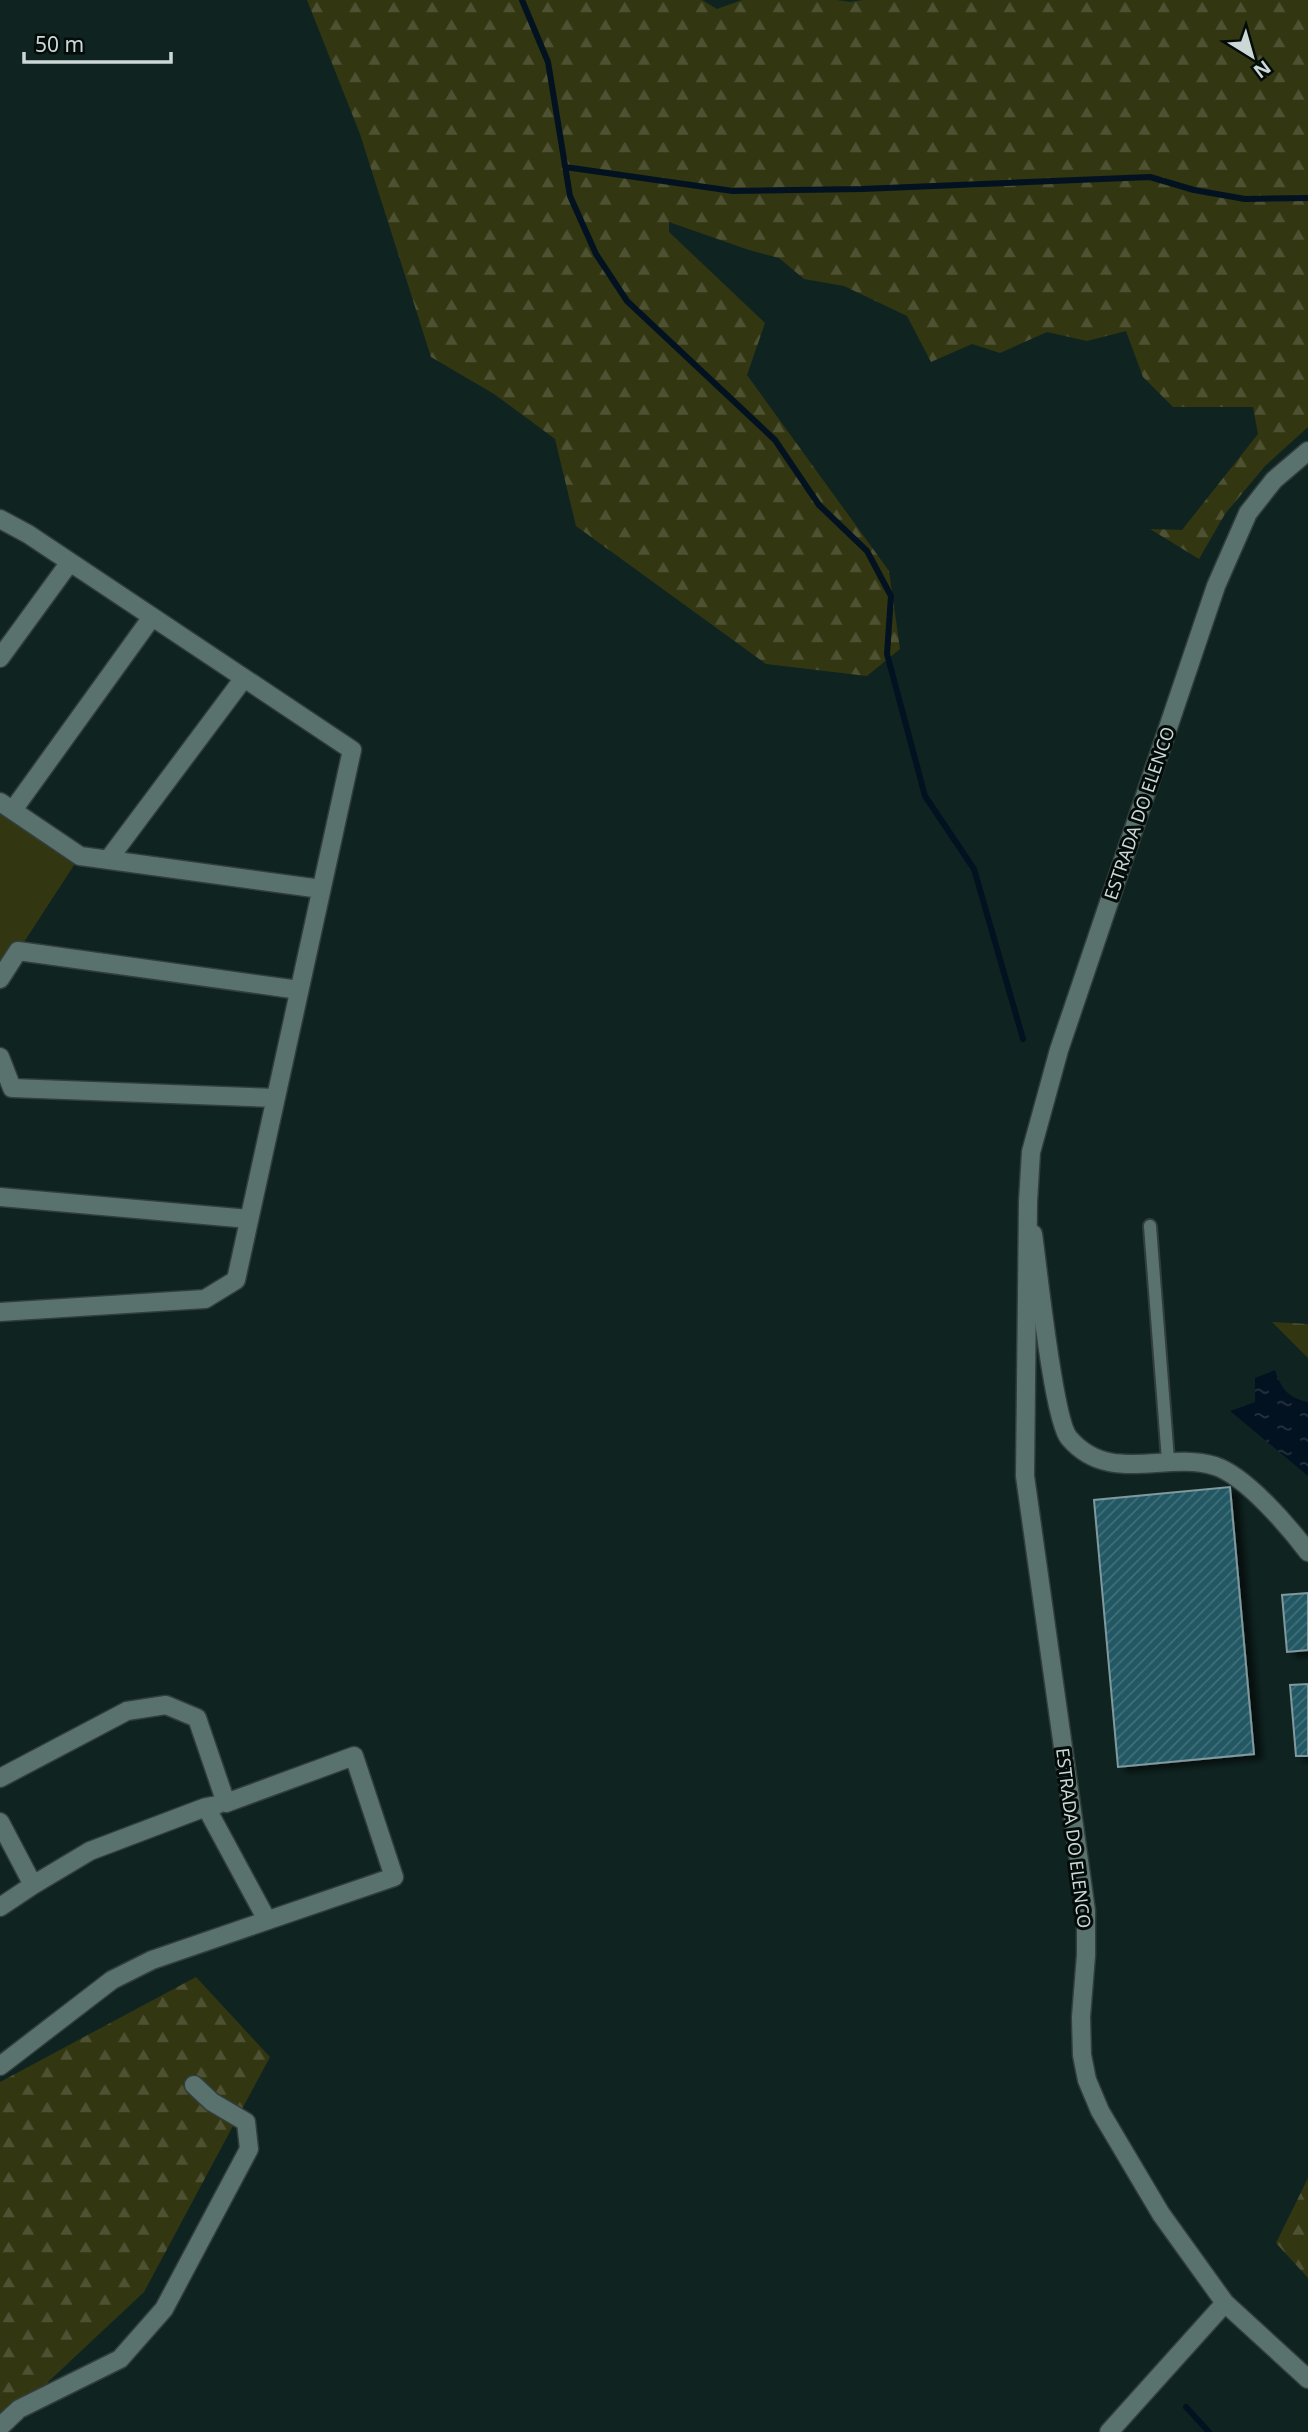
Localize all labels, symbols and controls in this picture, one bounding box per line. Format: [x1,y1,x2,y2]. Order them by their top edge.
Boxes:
scale bar [24,21,172,65]
north arrow [1217,21,1287,91]
text: 50 m [35,30,84,58]
text: N [1248,55,1276,85]
street label: ESTRADA DO ELENCO [1098,723,1180,903]
street label: ESTRADA DO ELENCO [1051,1746,1097,1930]

